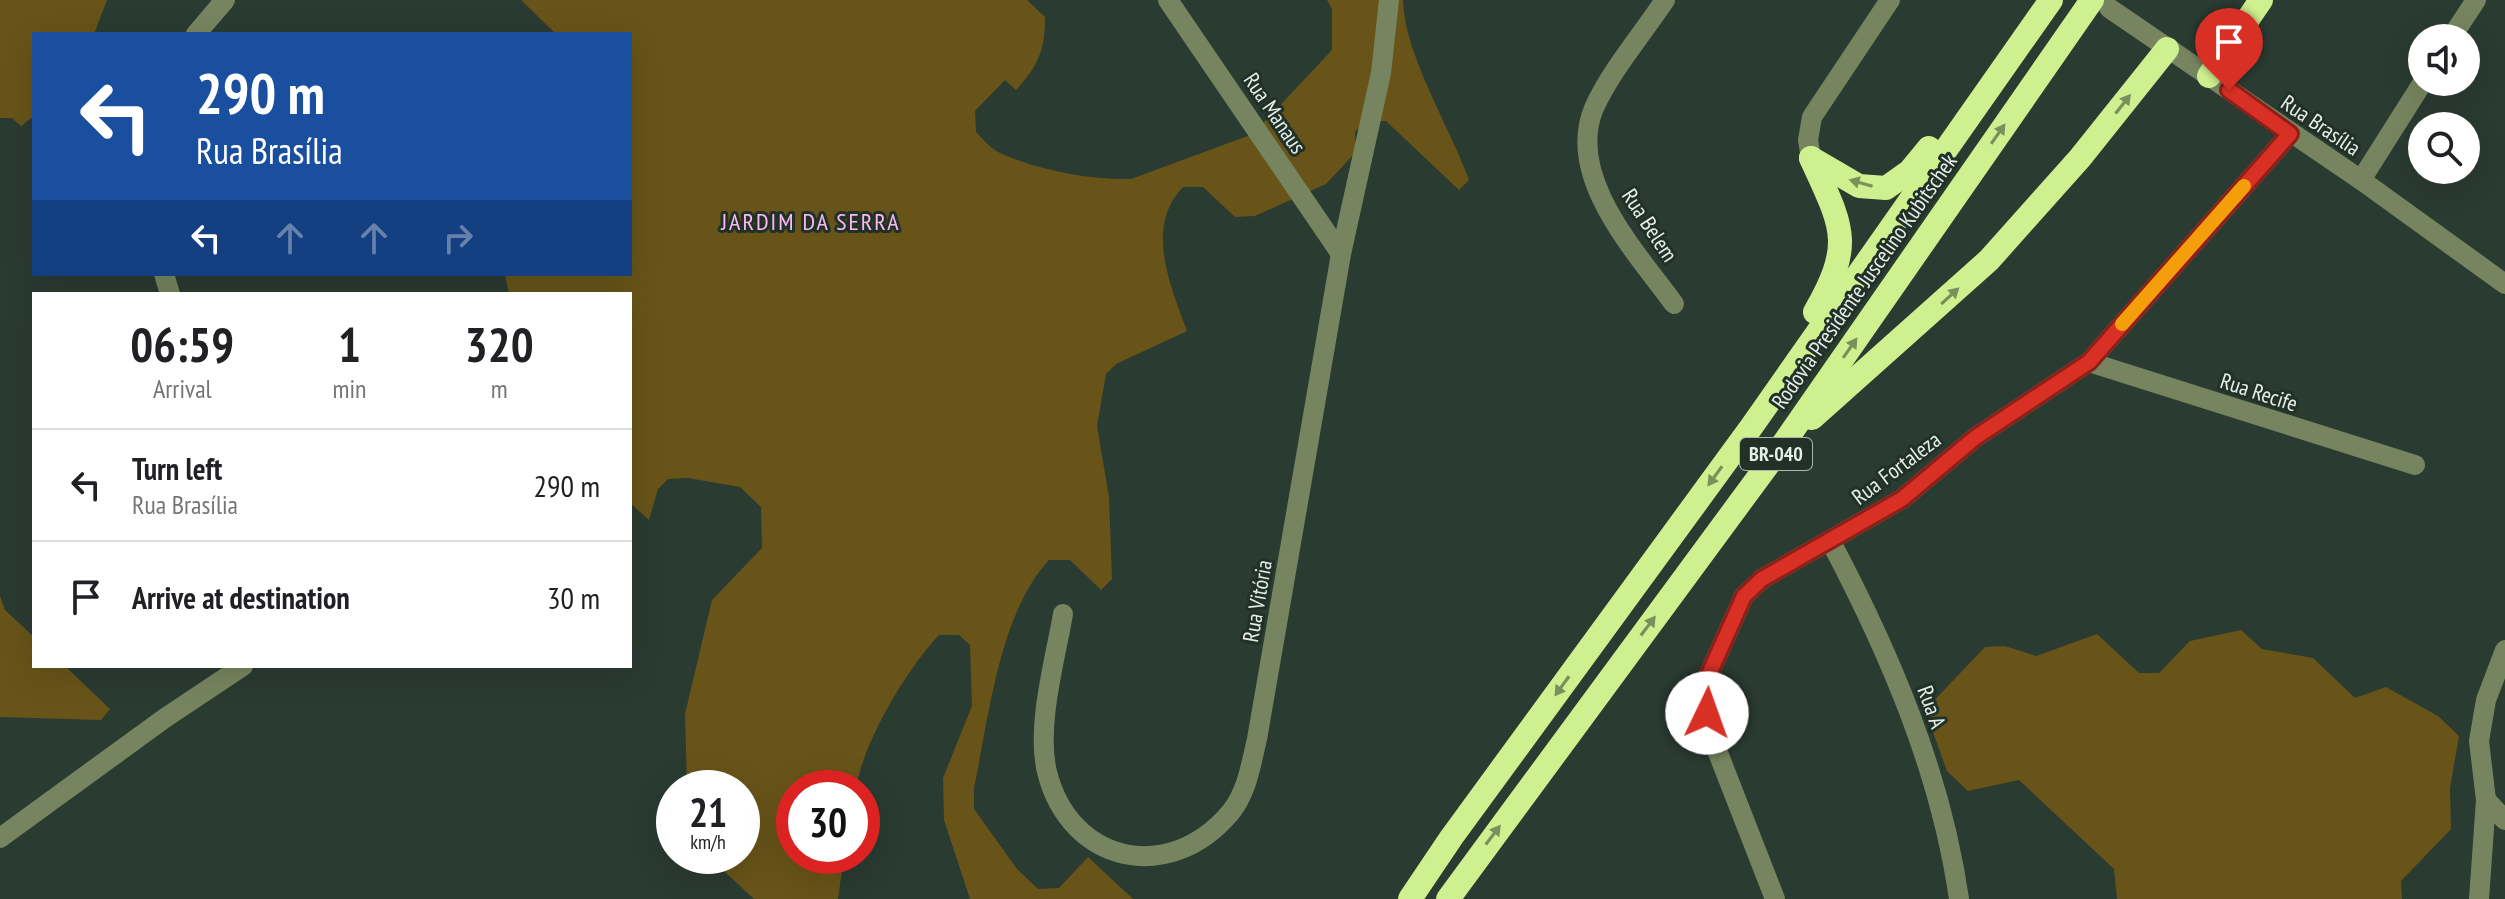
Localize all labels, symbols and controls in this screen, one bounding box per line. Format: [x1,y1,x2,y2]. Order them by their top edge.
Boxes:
pin [2195,8,2263,90]
icon: arrive [2207,20,2251,64]
map controls [2408,24,2480,184]
button: sound [2408,24,2480,96]
text: 290 m [196,57,325,129]
icon: left [64,64,168,168]
street label: Rua Manaus [1238,67,1312,159]
street label: Rua Brasília [2276,88,2366,162]
one-way arrow [2115,94,2131,114]
button: search [2408,112,2480,184]
one-way arrow [1990,124,2005,145]
text: Rua Brasília [196,127,343,174]
street label: Rodovia Presidente Juscelino Kubitschek [1765,148,1963,414]
one-way arrow [1849,176,1873,189]
street label: Rua Belem [1616,183,1684,267]
district label: JARDIM DA SERRA [720,206,901,237]
icon: left [184,216,228,260]
icon: ahead [268,216,312,260]
icon: ahead [352,216,396,260]
icon: right [436,216,480,260]
one-way arrow [1940,288,1959,306]
text: 06:59 [130,313,234,375]
text: 1 [338,313,361,375]
text: 320 [465,313,534,375]
one-way arrow [1842,337,1857,358]
street label: Rua Recife [2217,366,2301,418]
text: Arrival [153,372,212,405]
text: min [332,372,366,405]
text: m [491,372,508,405]
street label: Rua Fortaleza [1846,425,1946,511]
road number: BR-040 [1740,438,1812,470]
text: Turn left [132,449,222,488]
icon: left [64,463,108,507]
one-way arrow [1708,465,1723,486]
text: 290 m [534,466,600,505]
text: Rua Brasília [132,488,238,521]
street label: Rua Vitória [1236,558,1278,644]
icon: arrive [64,575,108,619]
text: Arrive at destination [132,578,350,617]
text: 30 m [547,578,600,617]
one-way arrow [1639,616,1655,637]
position arrow [1665,671,1749,755]
one-way arrow [1555,675,1570,696]
street label: Rua A [1911,682,1953,733]
speed limit sign: 30 [776,770,880,874]
text: 21 [689,786,727,838]
one-way arrow [1485,824,1501,846]
text: km/h [690,829,726,855]

